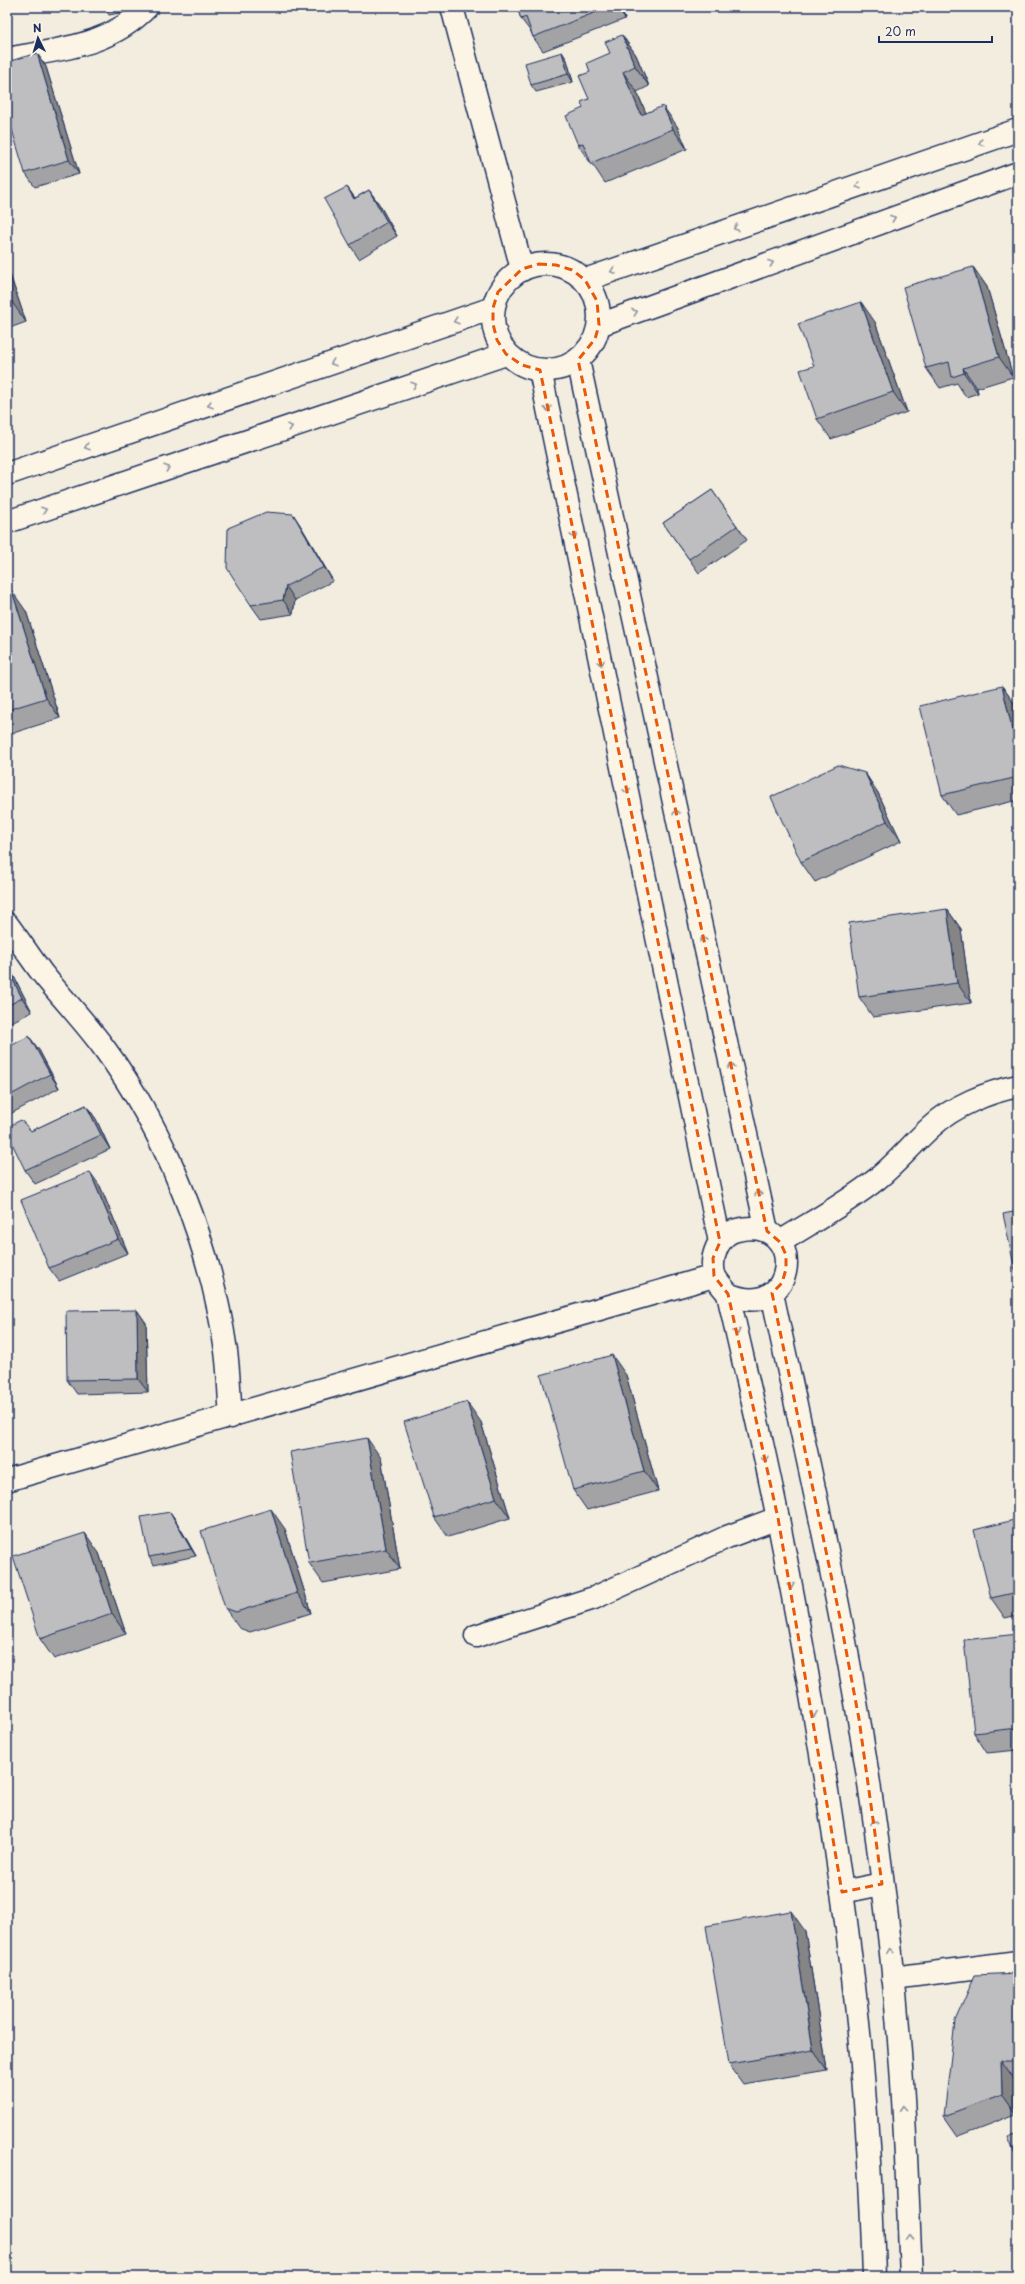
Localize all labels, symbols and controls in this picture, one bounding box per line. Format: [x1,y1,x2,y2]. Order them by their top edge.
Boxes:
north arrow [18,18,58,58]
scale bar [879,18,992,44]
text: N [32,19,42,36]
text: 20 m [885,22,916,40]
one-way arrow [978,138,985,147]
one-way arrow [855,181,862,189]
one-way arrow [889,214,896,223]
one-way arrow [732,223,739,232]
one-way arrow [767,259,774,267]
one-way arrow [609,266,616,274]
one-way arrow [632,308,639,316]
one-way arrow [452,316,459,324]
one-way arrow [329,358,336,366]
one-way arrow [410,381,417,390]
one-way arrow [206,400,213,409]
one-way arrow [543,405,552,412]
one-way arrow [287,423,294,431]
one-way arrow [83,442,90,451]
one-way arrow [164,464,171,473]
one-way arrow [40,506,47,514]
one-way arrow [570,533,578,539]
one-way arrow [596,660,604,666]
one-way arrow [622,787,630,794]
one-way arrow [672,808,680,815]
one-way arrow [700,935,708,942]
one-way arrow [727,1063,735,1069]
one-way arrow [755,1190,763,1196]
one-way arrow [732,1329,740,1335]
one-way arrow [760,1456,768,1462]
one-way arrow [786,1583,794,1589]
one-way arrow [809,1711,818,1717]
one-way arrow [870,1819,879,1825]
one-way arrow [886,1948,895,1954]
one-way arrow [899,2105,908,2111]
one-way arrow [905,2235,914,2241]

